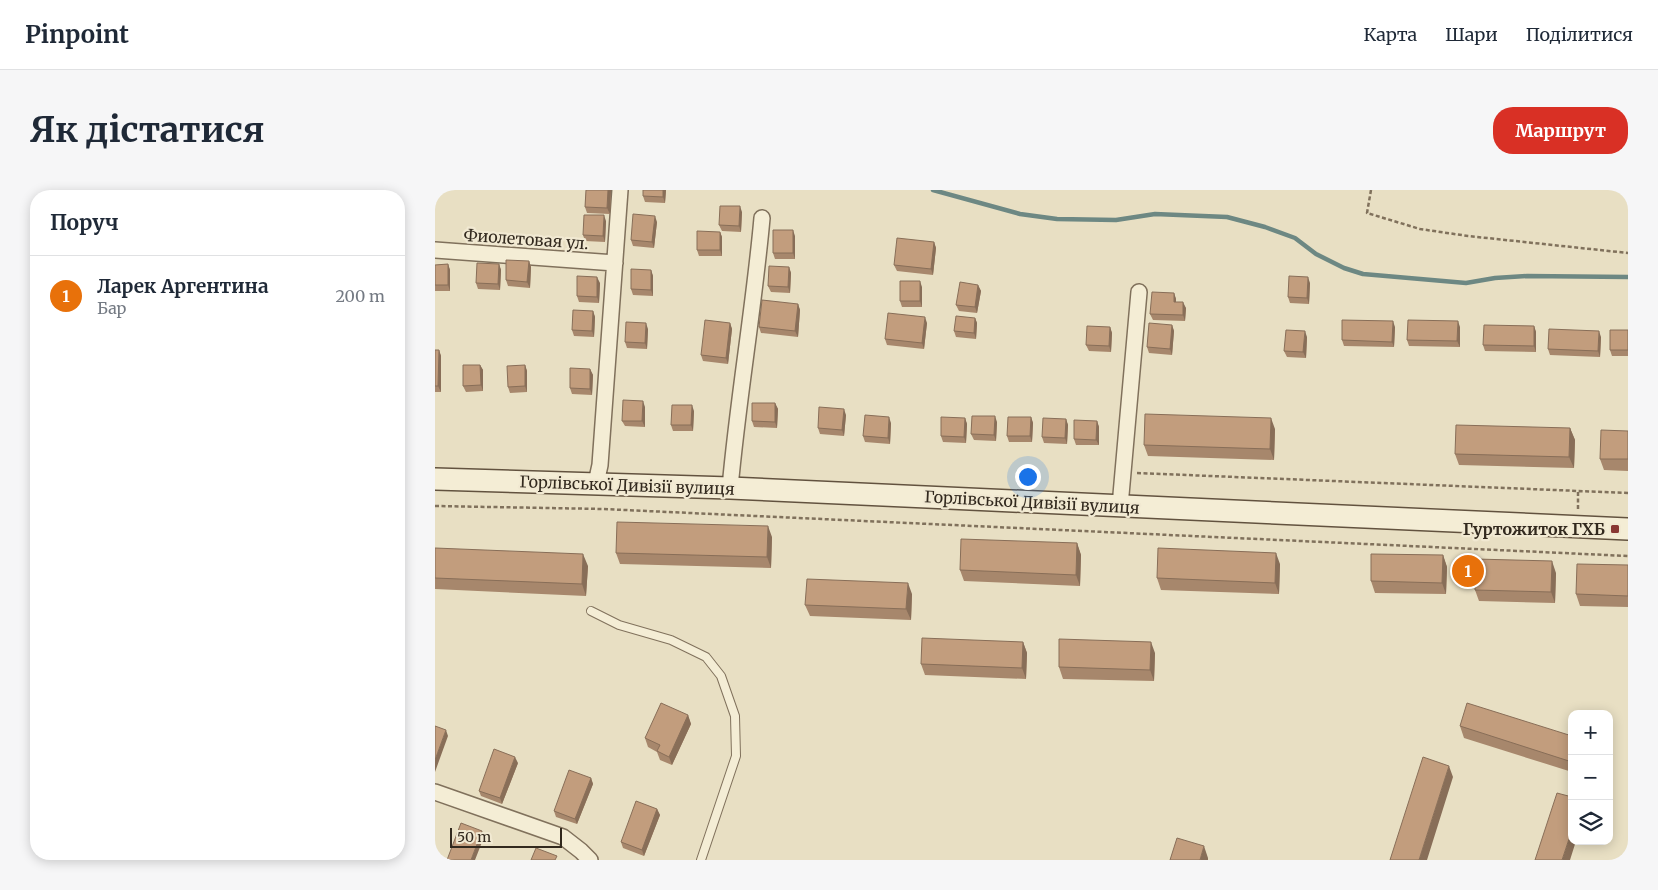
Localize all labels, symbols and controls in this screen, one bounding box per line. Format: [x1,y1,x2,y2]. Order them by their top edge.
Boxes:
text: Pinpoint [25,19,129,50]
text: Карта [1364,23,1417,46]
text: Шари [1445,23,1498,46]
text: Поділитися [1526,23,1633,46]
button: Маршрут [1493,107,1628,154]
text: Як дістатися [30,108,265,152]
text: Поруч [50,209,119,236]
street label: Фиолетовая ул. [463,225,589,253]
text: Ларек Аргентина [97,274,269,298]
text: 1 [62,286,70,306]
text: 200 m [335,286,385,306]
text: Бар [97,298,126,318]
your location [1015,464,1041,490]
street label: Горлівської Дивізії вулиця [519,471,735,499]
street label: Горлівської Дивізії вулиця [924,486,1140,518]
place label: Гуртожиток ГХБ [1463,519,1605,539]
marker: Гуртожиток ГХБ [1609,523,1621,535]
pin: 1 [1452,552,1484,590]
map controls [1568,710,1613,845]
button: + [1568,710,1613,755]
button: − [1568,755,1613,800]
button: layers [1568,800,1613,845]
scale bar [450,825,563,848]
text: 50 m [457,828,491,846]

